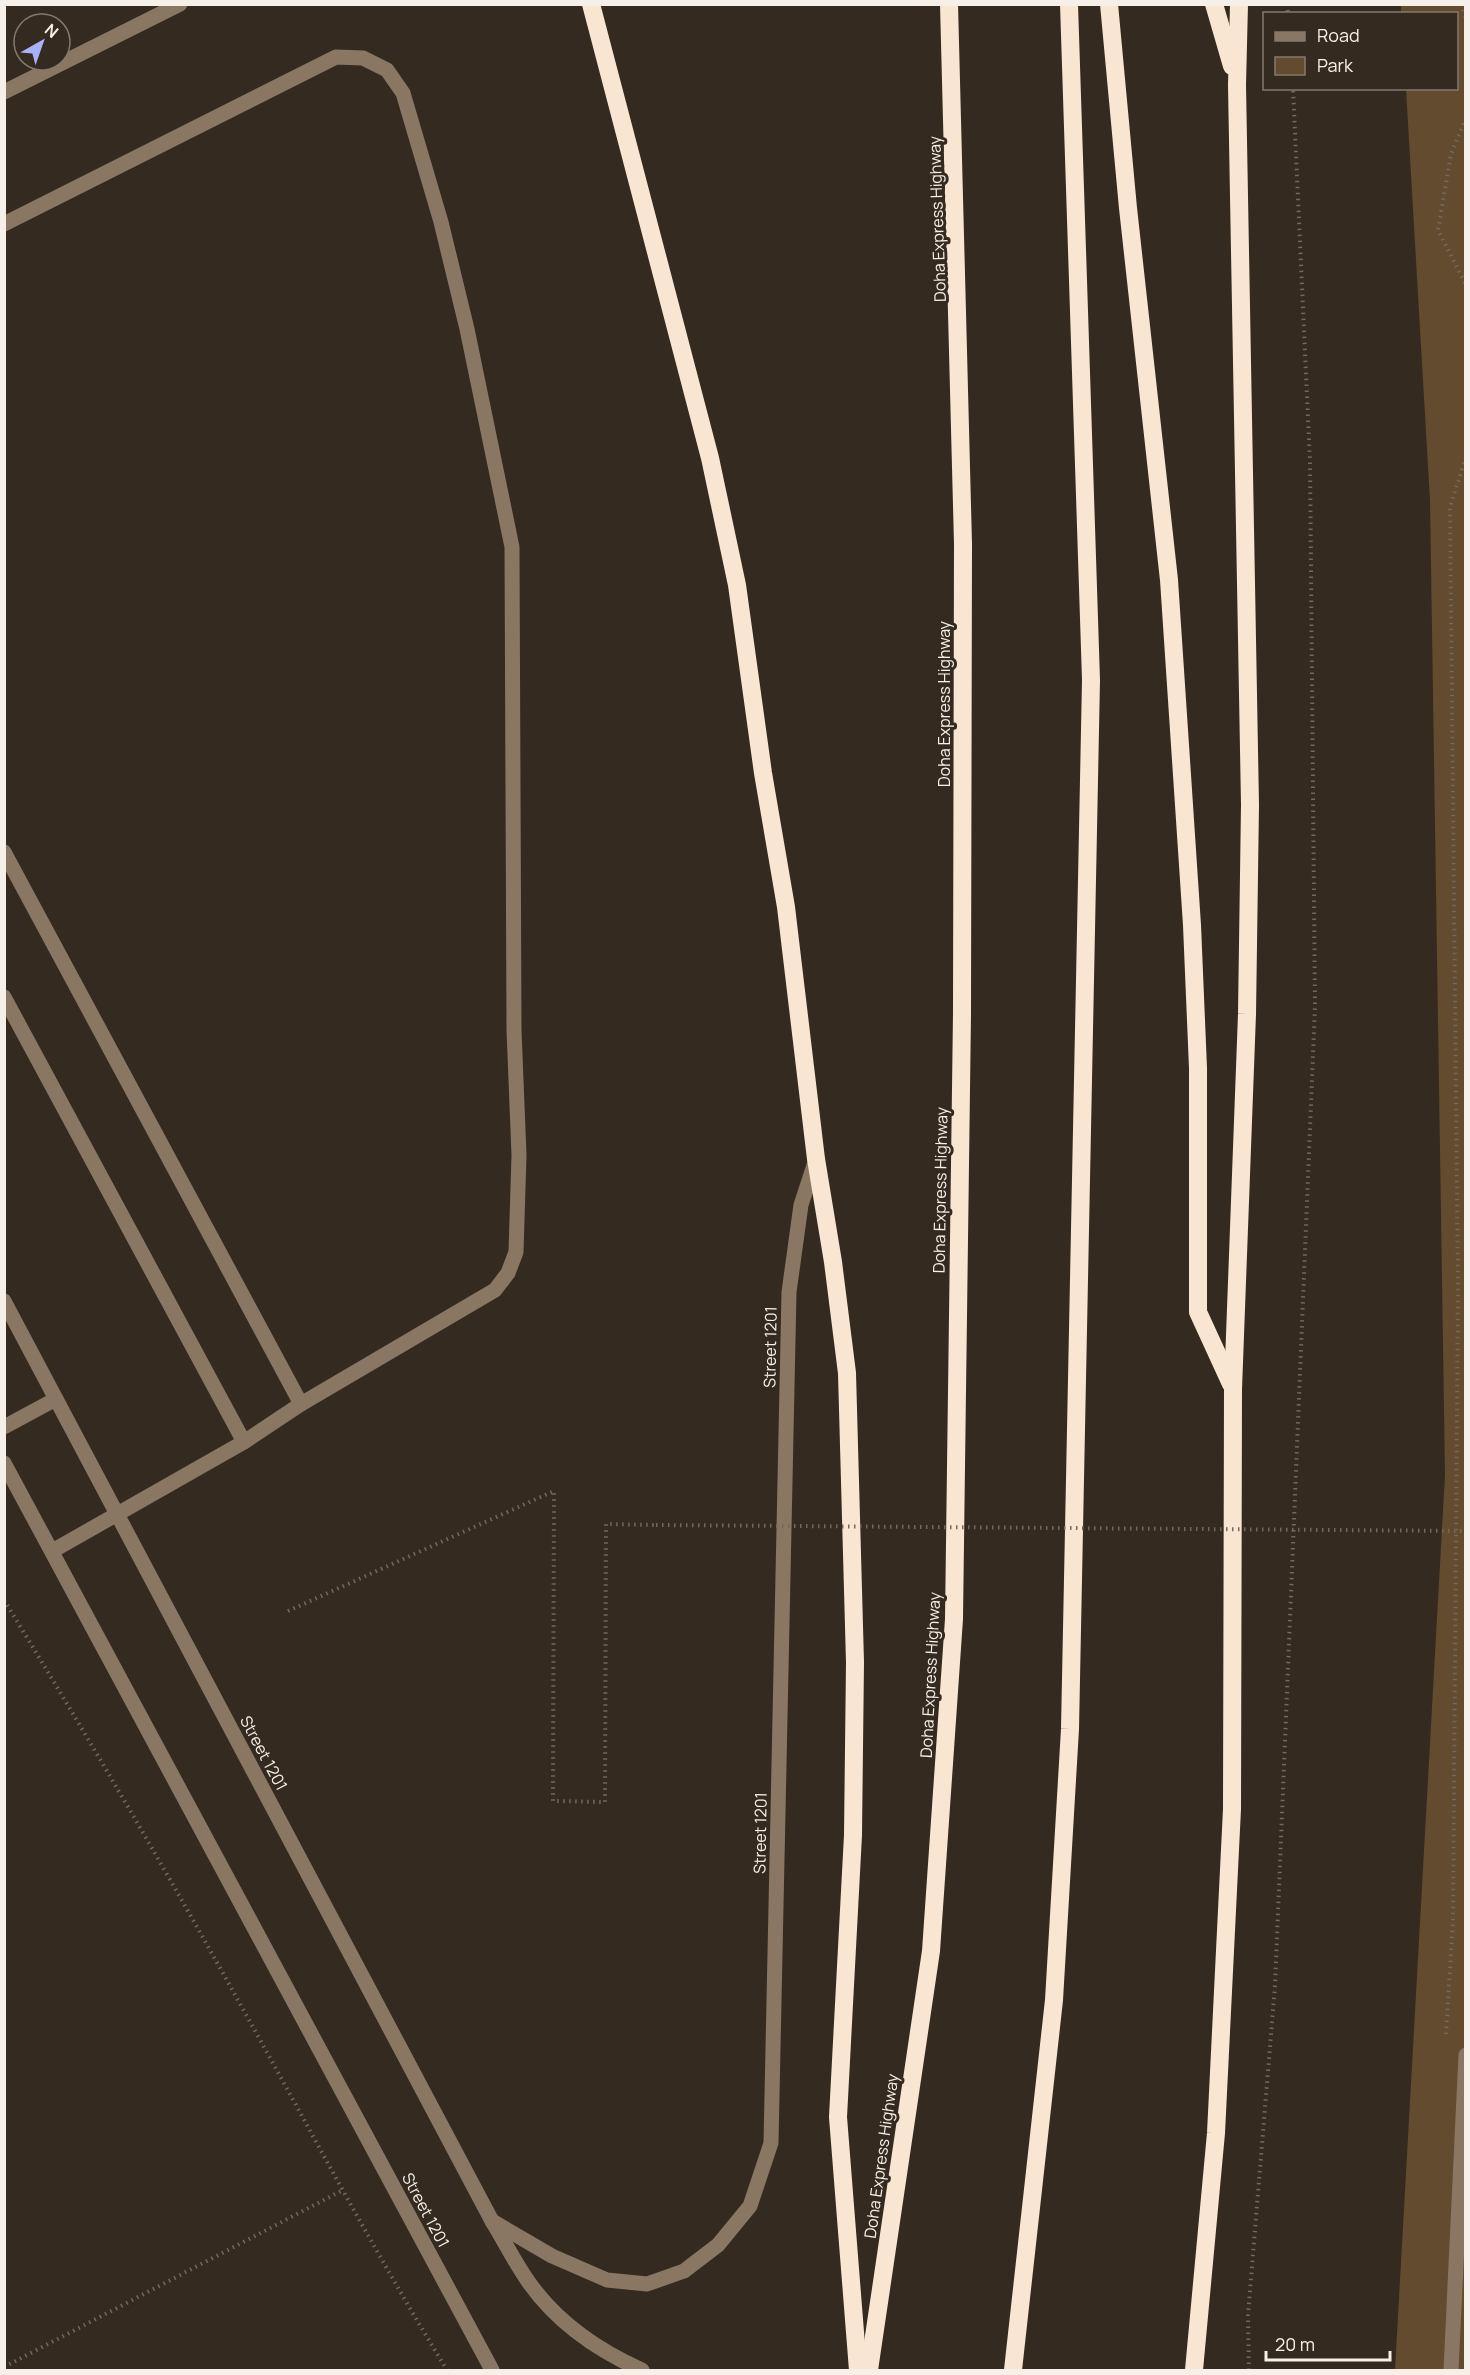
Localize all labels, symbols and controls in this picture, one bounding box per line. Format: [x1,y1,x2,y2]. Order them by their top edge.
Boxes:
north arrow [12,12,72,72]
legend [1263,12,1458,90]
text: N [40,18,63,43]
text: Road [1317,23,1360,47]
text: Park [1317,53,1354,77]
street label: Doha Express Highway [923,135,951,302]
street label: Doha Express Highway [933,620,955,787]
street label: Doha Express Highway [928,1106,952,1273]
street label: Street 1201 [758,1306,782,1388]
street label: Doha Express Highway [915,1591,945,1759]
street label: Street 1201 [235,1712,293,1794]
street label: Street 1201 [748,1792,772,1874]
street label: Doha Express Highway [859,2072,904,2240]
street label: Street 1201 [397,2169,455,2251]
scale bar [1266,2324,1390,2362]
text: 20 m [1275,2332,1315,2356]

